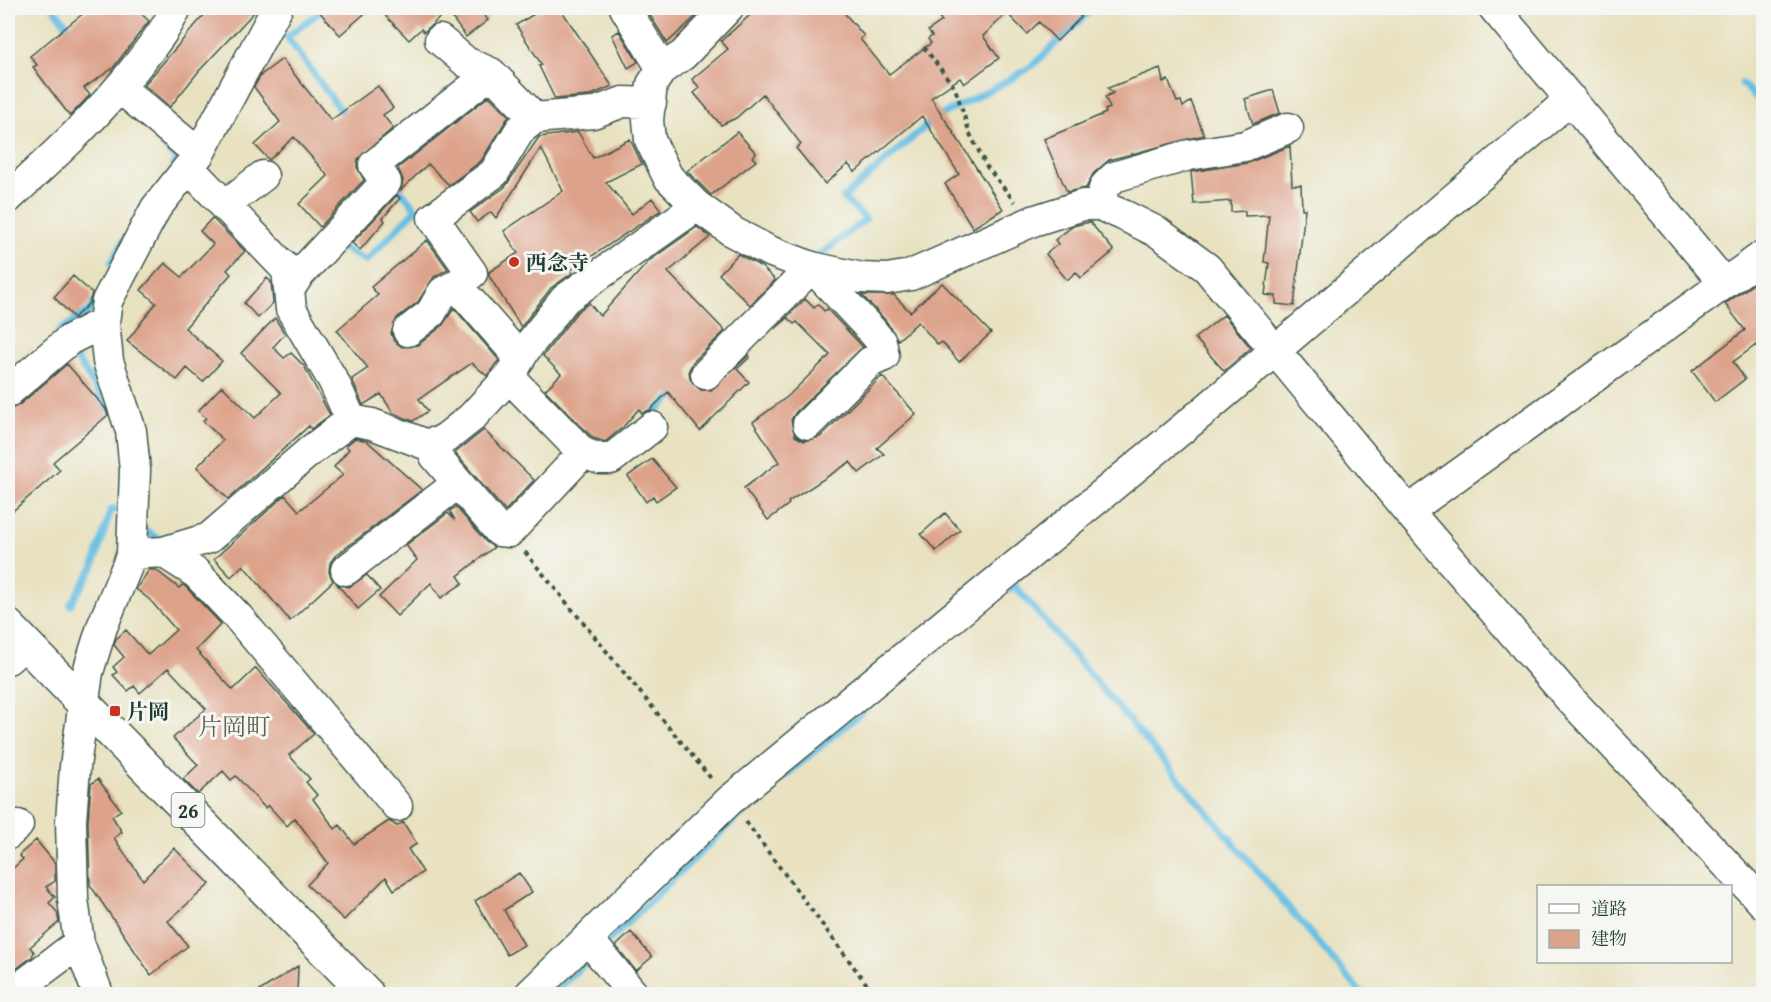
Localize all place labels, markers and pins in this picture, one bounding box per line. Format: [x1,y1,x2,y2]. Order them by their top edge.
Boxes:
place label: 西念寺 [526,247,589,278]
marker: 西念寺 [507,255,521,269]
place label: 片岡 [127,696,169,727]
marker: 片岡 [108,704,122,718]

